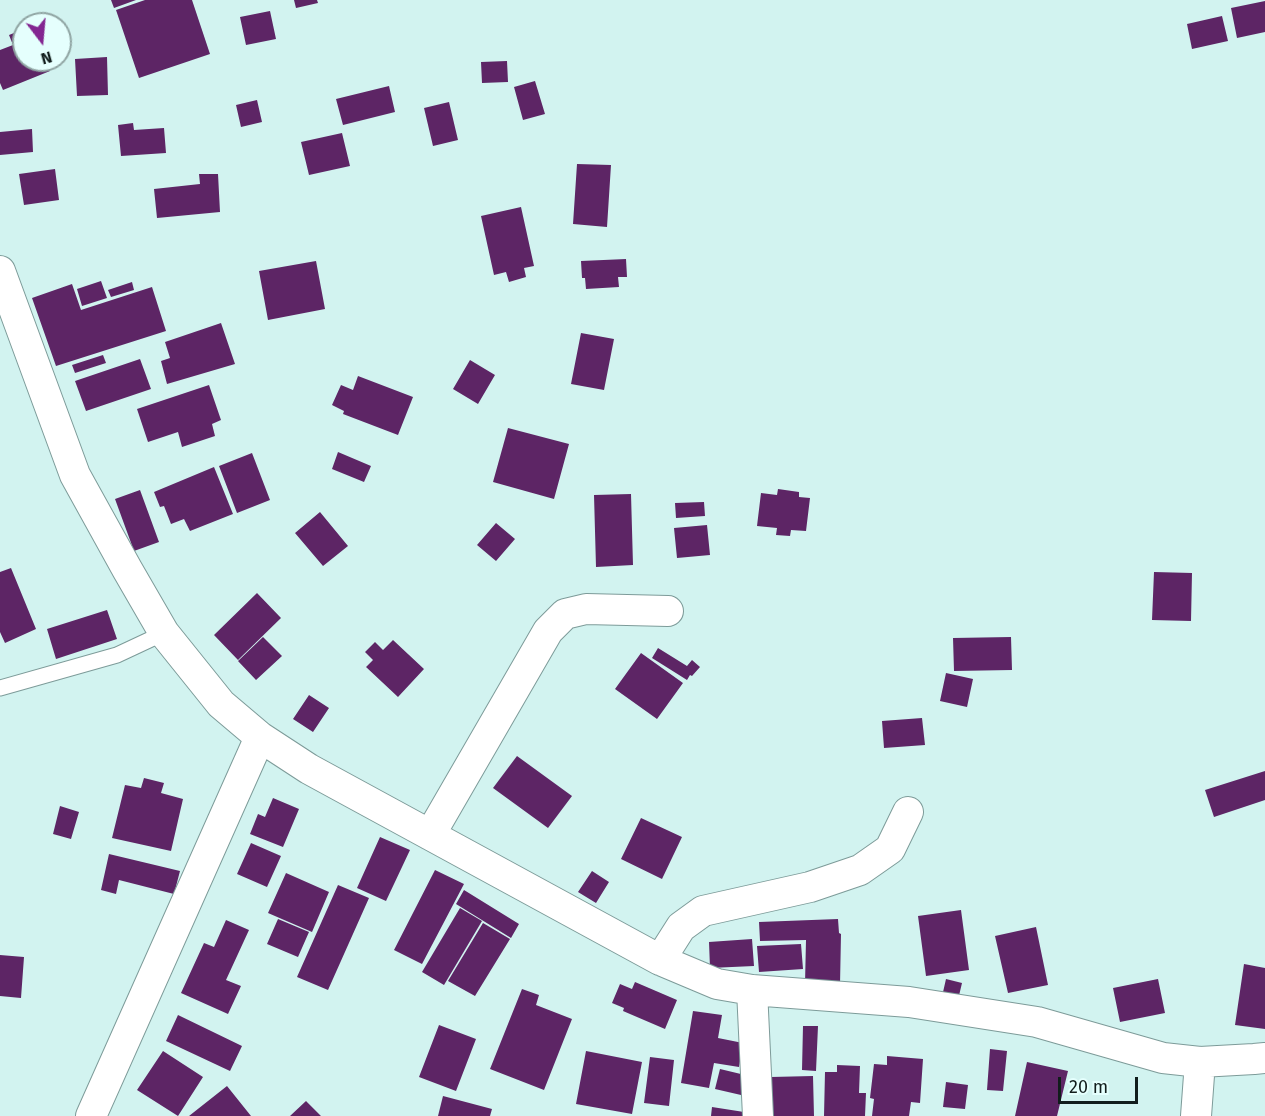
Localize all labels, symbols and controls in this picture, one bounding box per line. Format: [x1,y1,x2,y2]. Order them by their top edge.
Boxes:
north arrow [12,12,72,72]
text: N [39,47,54,68]
scale bar [1061,1065,1140,1103]
text: 20 m [1069,1076,1108,1098]

